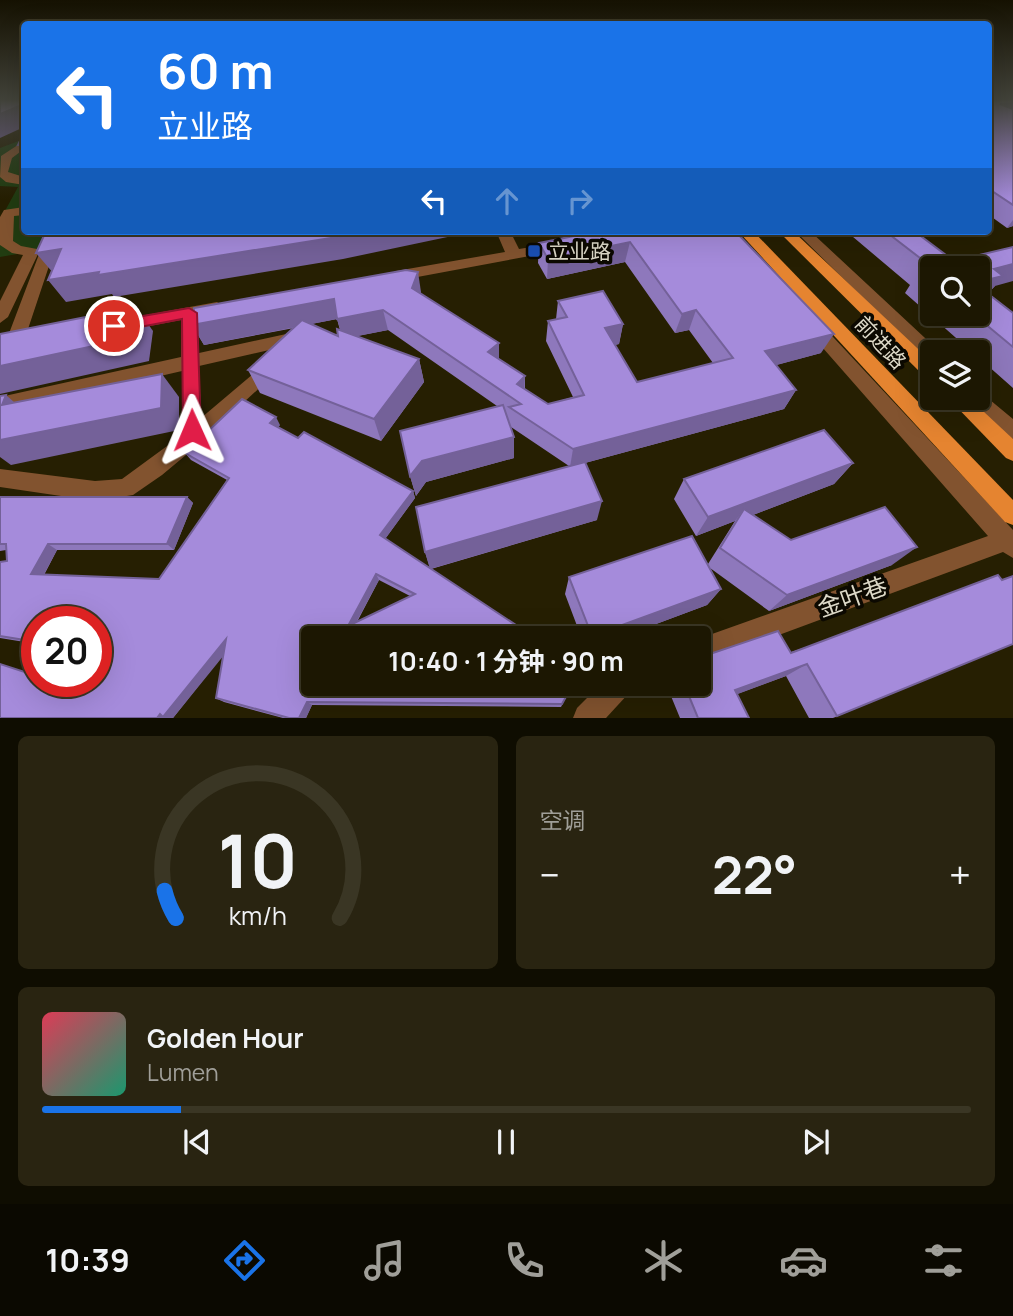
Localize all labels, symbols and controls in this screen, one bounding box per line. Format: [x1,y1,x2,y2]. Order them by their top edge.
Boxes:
text: 60 m [157,37,274,104]
icon: left [42,49,133,140]
text: 立业路 [157,104,253,148]
icon: left [415,182,453,220]
icon: ahead [488,182,526,220]
icon: right [561,182,599,220]
place label: 立业路 [548,237,611,265]
marker: 立业路 [526,243,542,259]
map controls [920,256,990,410]
button: search [920,256,990,326]
pin [84,296,144,356]
icon: arrive [95,307,133,345]
street label: 前进路 [849,309,913,375]
button: layers [920,340,990,410]
position arrow [155,393,229,467]
street label: 金叶巷 [813,568,891,624]
speed limit sign: 20 [21,606,112,697]
text: 10:40 · 1 分钟 · 90 m [388,643,624,679]
text: 空调 [540,804,586,836]
text: 10 [218,811,298,911]
text: 22° [712,839,797,910]
text: − [540,848,560,900]
text: + [949,848,971,900]
text: km/h [229,898,287,933]
text: Golden Hour [147,1020,304,1056]
text: Lumen [147,1056,219,1088]
icon: previous [178,1123,216,1161]
icon: pause [487,1123,525,1161]
icon: next [797,1123,835,1161]
icon: directions [220,1236,269,1285]
icon: music [360,1236,409,1285]
icon: phone [500,1236,549,1285]
icon: climate [639,1236,688,1285]
icon: car [779,1236,828,1285]
icon: filters [919,1236,968,1285]
text: 10:39 [45,1238,130,1282]

